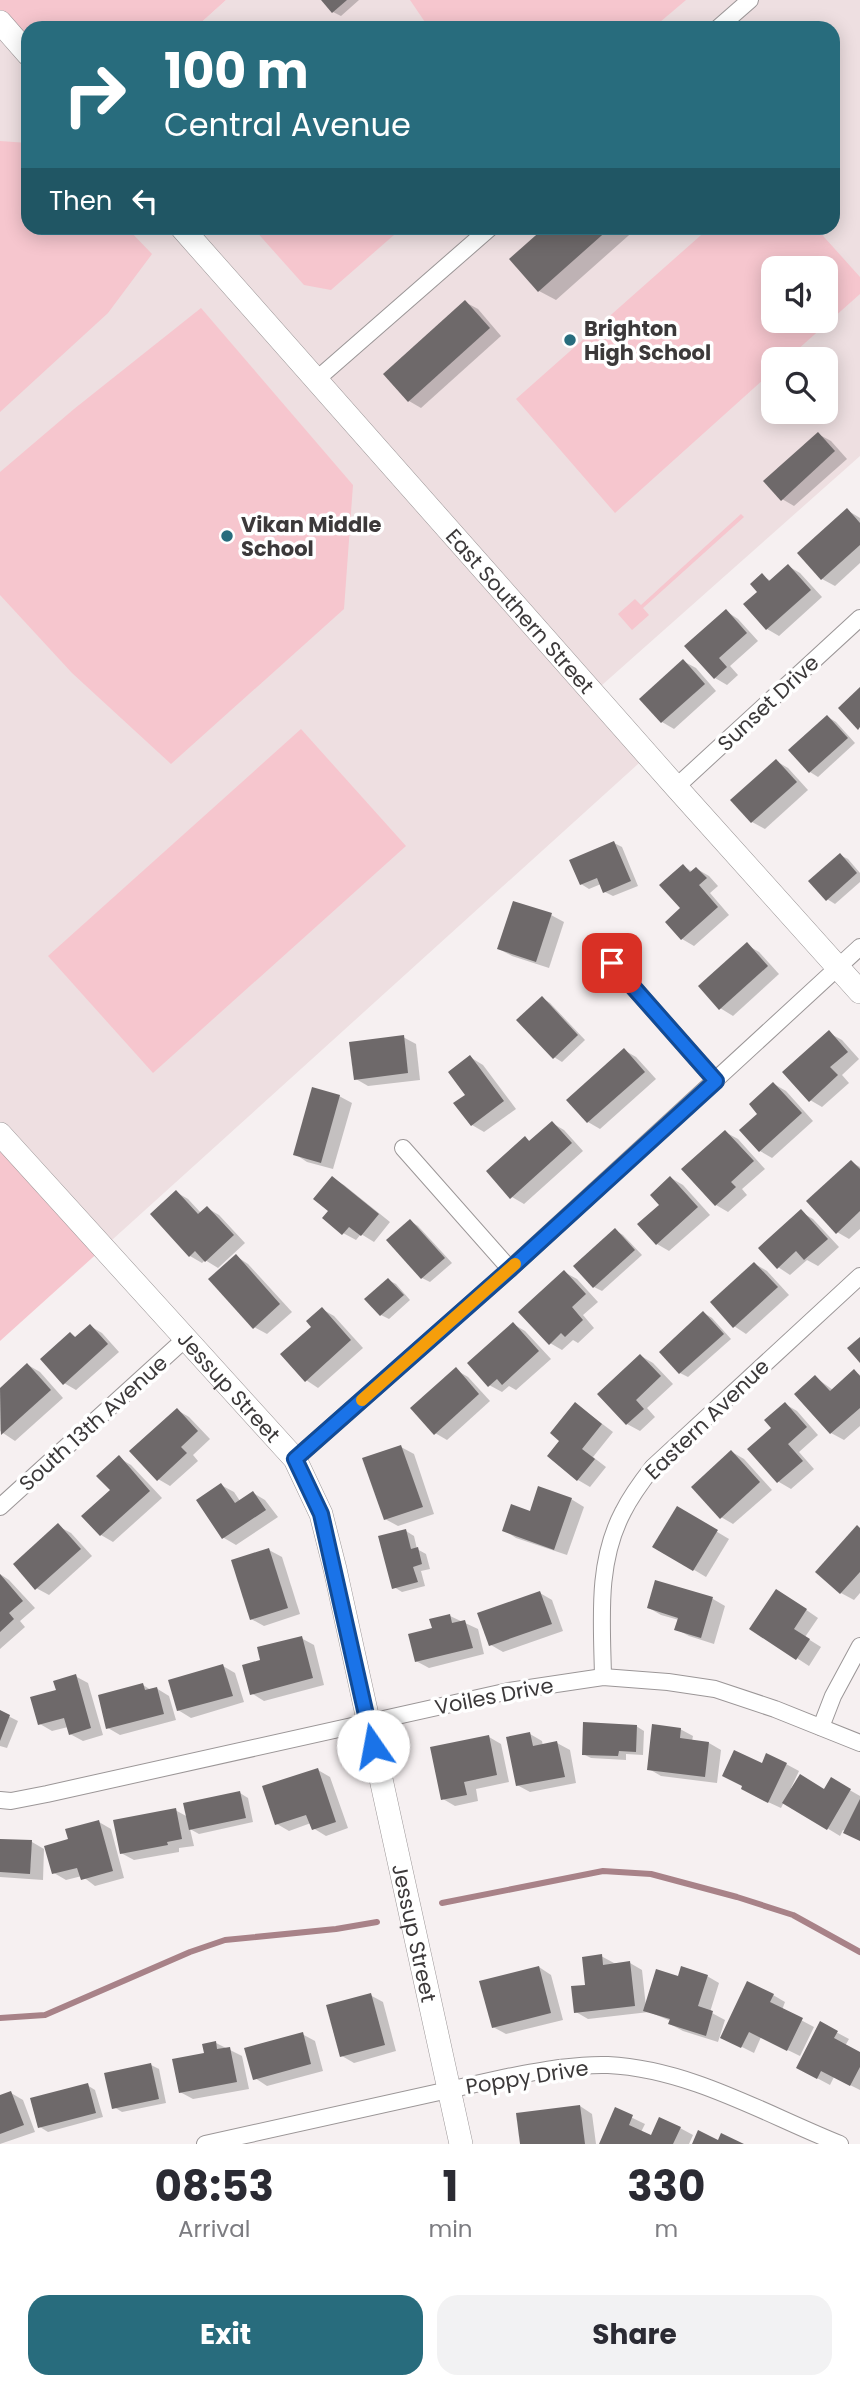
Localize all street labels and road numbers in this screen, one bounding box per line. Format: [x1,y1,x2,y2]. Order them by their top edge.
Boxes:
street label: East Southern Street [440,522,601,700]
street label: Sunset Drive [711,648,825,758]
street label: Jessup Street [171,1325,287,1448]
street label: South 13th Avenue [12,1348,174,1498]
street label: Eastern Avenue [639,1352,775,1486]
street label: Voiles Drive [432,1670,556,1722]
street label: Jessup Street [385,1861,444,2005]
street label: Poppy Drive [463,2053,591,2101]

